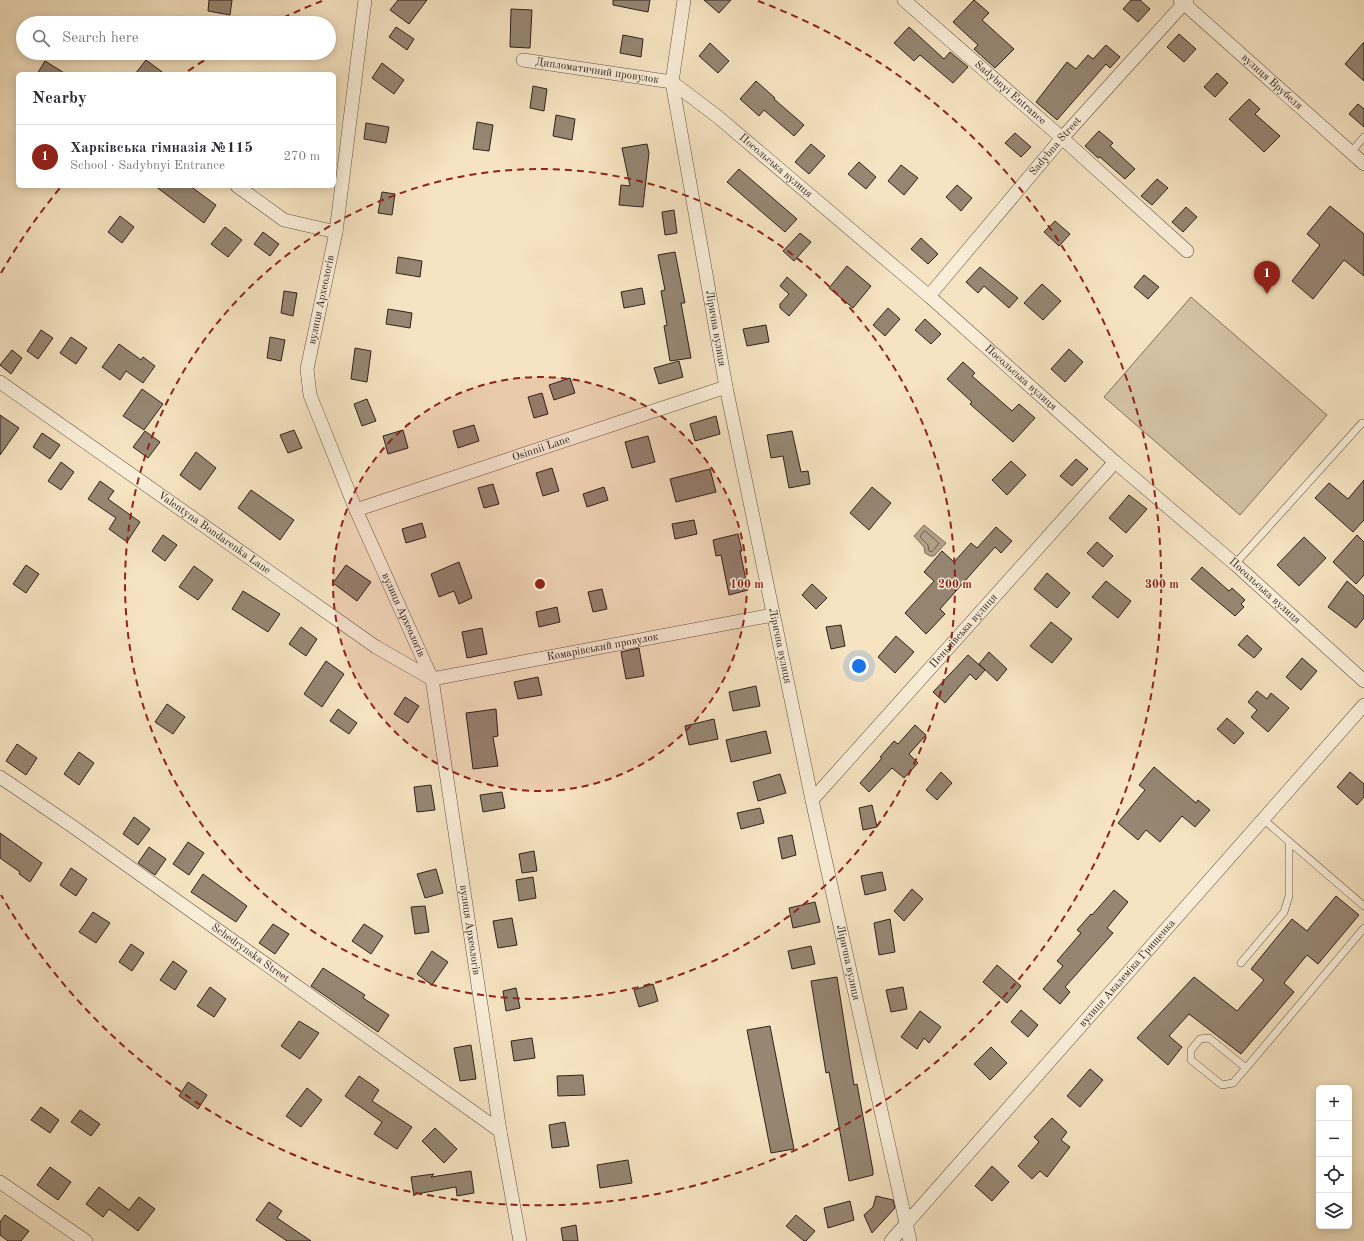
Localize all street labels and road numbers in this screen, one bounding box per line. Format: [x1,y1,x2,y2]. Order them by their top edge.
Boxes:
street label: вулиця Врубеля [1239,52,1305,112]
street label: Дипломатичний провулок [535,56,660,86]
street label: Sadybnyi Entrance [972,59,1048,127]
street label: Sadybna Street [1027,115,1084,178]
street label: Посольська вулиця [737,132,815,200]
street label: вулиця Археологів [307,255,337,345]
street label: Лірична вулиця [703,289,728,367]
street label: Посольська вулиця [983,343,1059,413]
street label: Osinnii Lane [511,434,571,463]
street label: Valentyna Bondarenka Lane [156,490,273,576]
street label: Посольська вулиця [1227,556,1303,626]
street label: вулиця Археологів [380,571,427,659]
street label: Пеньківська вулиця [928,592,1000,670]
street label: Лірична вулиця [767,607,793,685]
street label: Комарівський провулок [546,631,660,663]
street label: вулиця Археологів [458,884,482,976]
street label: вулиця Академіка Грищенка [1077,917,1178,1029]
street label: Schedrynska Street [209,922,291,985]
street label: Лірична вулиця [834,924,862,1002]

